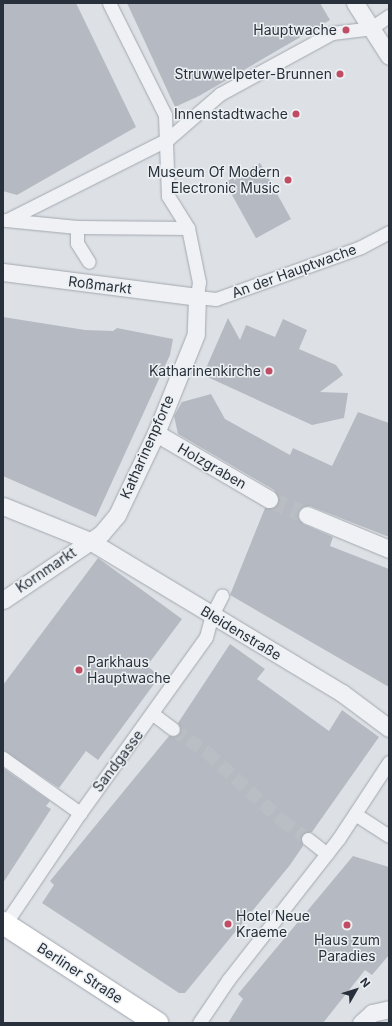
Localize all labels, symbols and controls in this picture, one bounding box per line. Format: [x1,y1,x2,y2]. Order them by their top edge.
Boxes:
place label: Hauptwache [253,22,337,38]
marker: Hauptwache [340,24,352,36]
place label: Struwwelpeter-Brunnen [174,66,332,82]
marker: Struwwelpeter-Brunnen [335,69,345,79]
place label: Innenstadtwache [174,106,288,122]
marker: Innenstadtwache [291,109,301,119]
place label: Museum Of Modern Electronic Music [148,164,280,196]
marker: Museum Of Modern Electronic Music [283,175,293,185]
street label: An der Hauptwache [229,241,359,301]
street label: Roßmarkt [67,273,133,297]
place label: Katharinenkirche [149,363,261,379]
marker: Katharinenkirche [264,366,274,376]
street label: Katharinenpforte [117,393,177,501]
street label: Holzgraben [175,440,249,492]
street label: Kornmarkt [13,544,79,596]
street label: Bleidenstraße [198,602,284,664]
place label: Parkhaus Hauptwache [87,654,171,686]
marker: Parkhaus Hauptwache [74,665,84,675]
street label: Sandgasse [89,727,147,795]
place label: Hotel Neue Kraeme [236,908,310,940]
marker: Hotel Neue Kraeme [223,919,233,929]
marker: Haus zum Paradies [342,920,352,930]
place label: Haus zum Paradies [314,932,380,964]
street label: Berliner Straße [34,939,126,1007]
north arrow [336,970,376,1010]
text: N [357,975,373,990]

